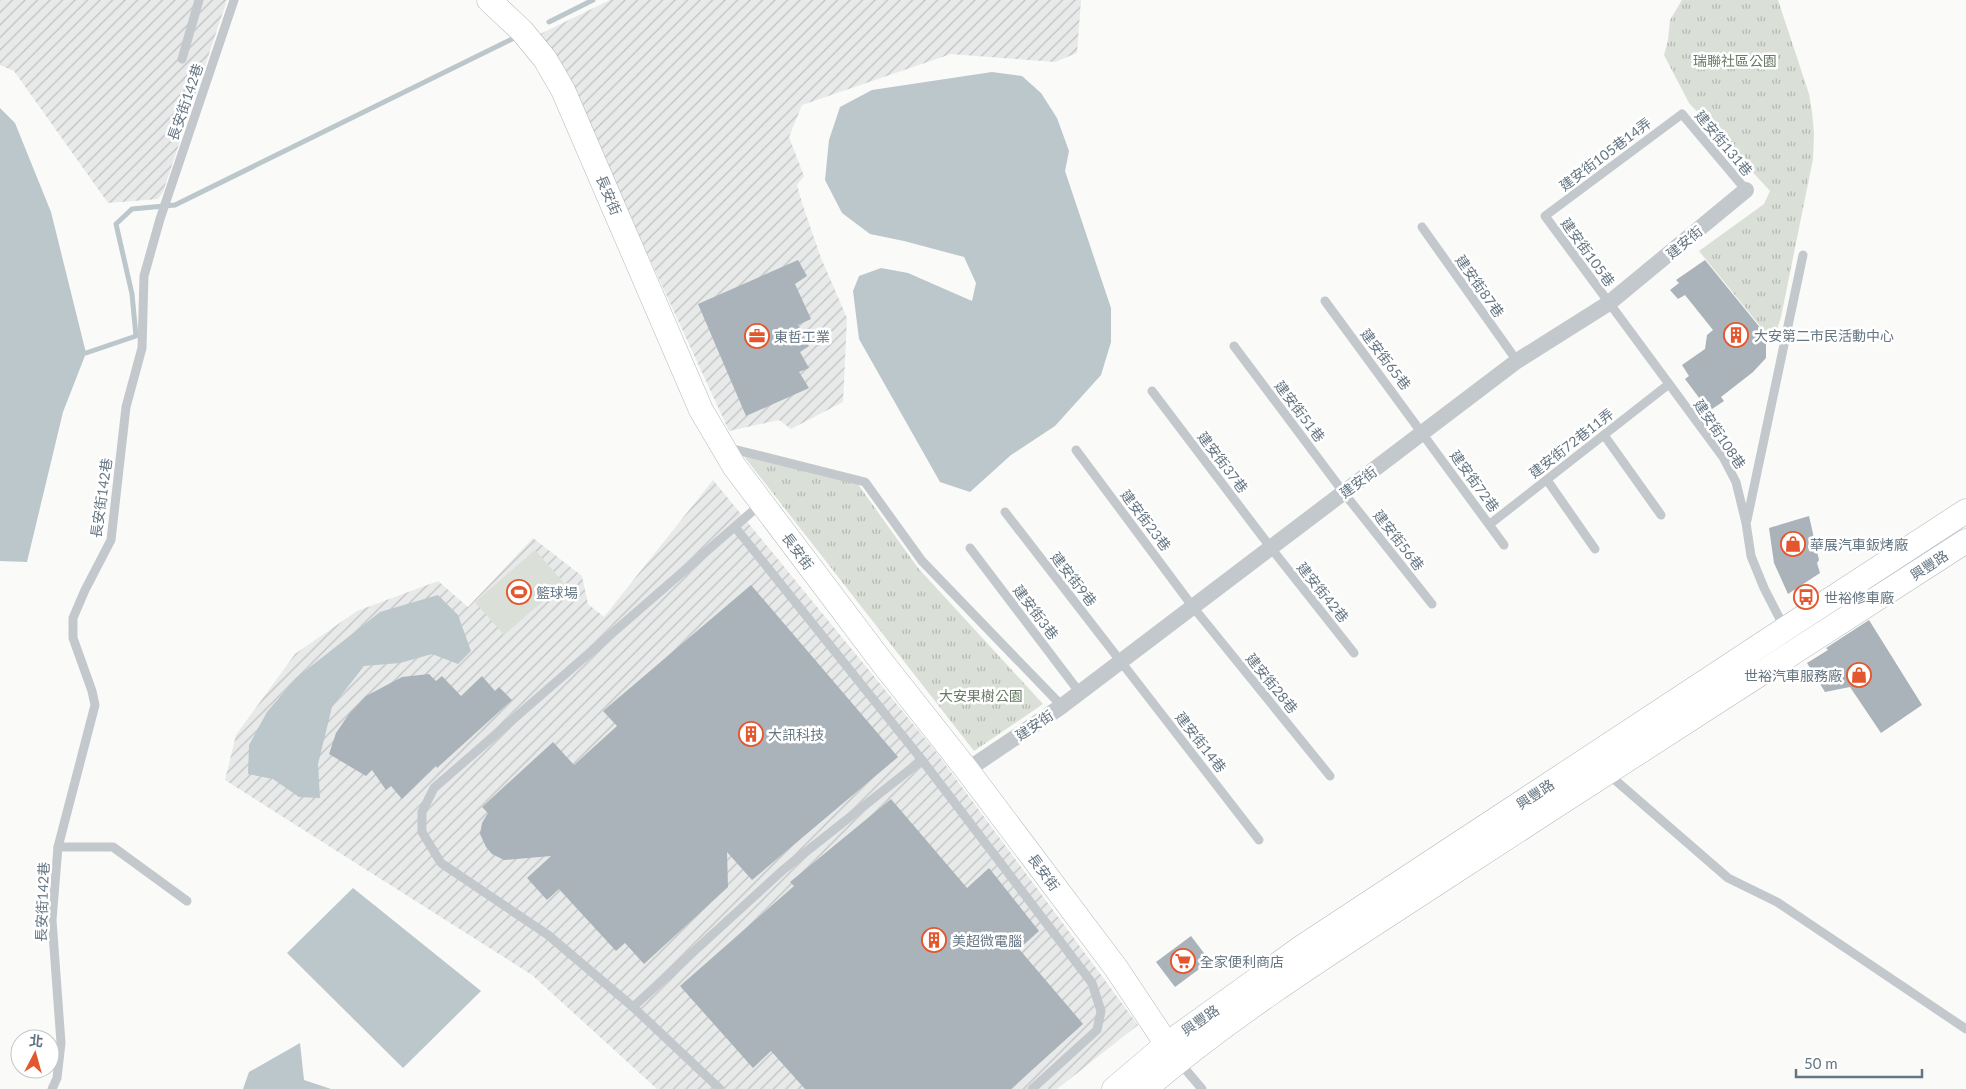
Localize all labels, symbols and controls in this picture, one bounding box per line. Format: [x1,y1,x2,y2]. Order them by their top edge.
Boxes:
park label: 瑞聯社區公園 [1693,52,1777,69]
street label: 長安街142巷 [164,61,206,143]
street label: 建安街131巷 [1692,107,1756,179]
street label: 建安街105巷14弄 [1556,114,1654,194]
street label: 長安街 [593,172,625,218]
street label: 建安街105巷 [1558,214,1618,290]
street label: 建安街 [1662,222,1706,262]
street label: 建安街87巷 [1452,252,1508,320]
building icon: 大安第二市民活動中心 [1723,322,1749,348]
office icon: 東哲工業 [744,323,770,349]
street label: 建安街65巷 [1357,325,1415,393]
place label: 大安第二市民活動中心 [1754,327,1894,344]
place label: 東哲工業 [774,328,830,345]
street label: 建安街51巷 [1271,377,1329,445]
street label: 建安街108巷 [1690,396,1750,472]
street label: 建安街72巷11弄 [1525,405,1617,481]
street label: 建安街37巷 [1194,428,1252,496]
street label: 建安街72巷 [1447,447,1503,515]
street label: 長安街142巷 [87,457,115,539]
street label: 建安街 [1336,463,1380,501]
street label: 建安街23巷 [1117,486,1175,554]
street label: 建安街56巷 [1370,506,1428,574]
street label: 長安街 [779,529,817,573]
shop icon: 華展汽車鈑烤廠 [1780,531,1806,557]
place label: 華展汽車鈑烤廠 [1810,536,1908,553]
street label: 興豐路 [1907,546,1951,584]
street label: 建安街9巷 [1048,549,1100,609]
street label: 建安街42巷 [1294,559,1352,625]
sports icon: 籃球場 [506,579,532,605]
street label: 建安街3巷 [1010,581,1062,643]
place label: 籃球場 [536,584,578,601]
bus stop icon: 世裕修車廠 [1793,584,1819,610]
place label: 世裕修車廠 [1824,589,1894,606]
street label: 建安街28巷 [1243,650,1301,716]
shop icon: 世裕汽車服務廠 [1846,662,1872,688]
place label: 世裕汽車服務廠 [1744,667,1842,684]
park label: 大安果樹公園 [939,687,1023,704]
street label: 建安街 [1012,706,1056,744]
street label: 建安街14巷 [1172,708,1230,776]
building icon: 大訊科技 [738,721,764,747]
place label: 大訊科技 [768,726,824,743]
street label: 興豐路 [1513,775,1557,813]
street label: 長安街 [1025,850,1063,894]
street label: 長安街142巷 [32,862,52,942]
building icon: 美超微電腦 [921,927,947,953]
place label: 美超微電腦 [952,932,1022,949]
supermarket icon: 全家便利商店 [1170,948,1196,974]
place label: 全家便利商店 [1200,953,1284,970]
street label: 興豐路 [1178,1001,1222,1039]
north arrow [10,1029,60,1079]
text: 北 [29,1031,44,1050]
scale bar [1796,1046,1922,1078]
text: 50 m [1804,1054,1838,1072]

